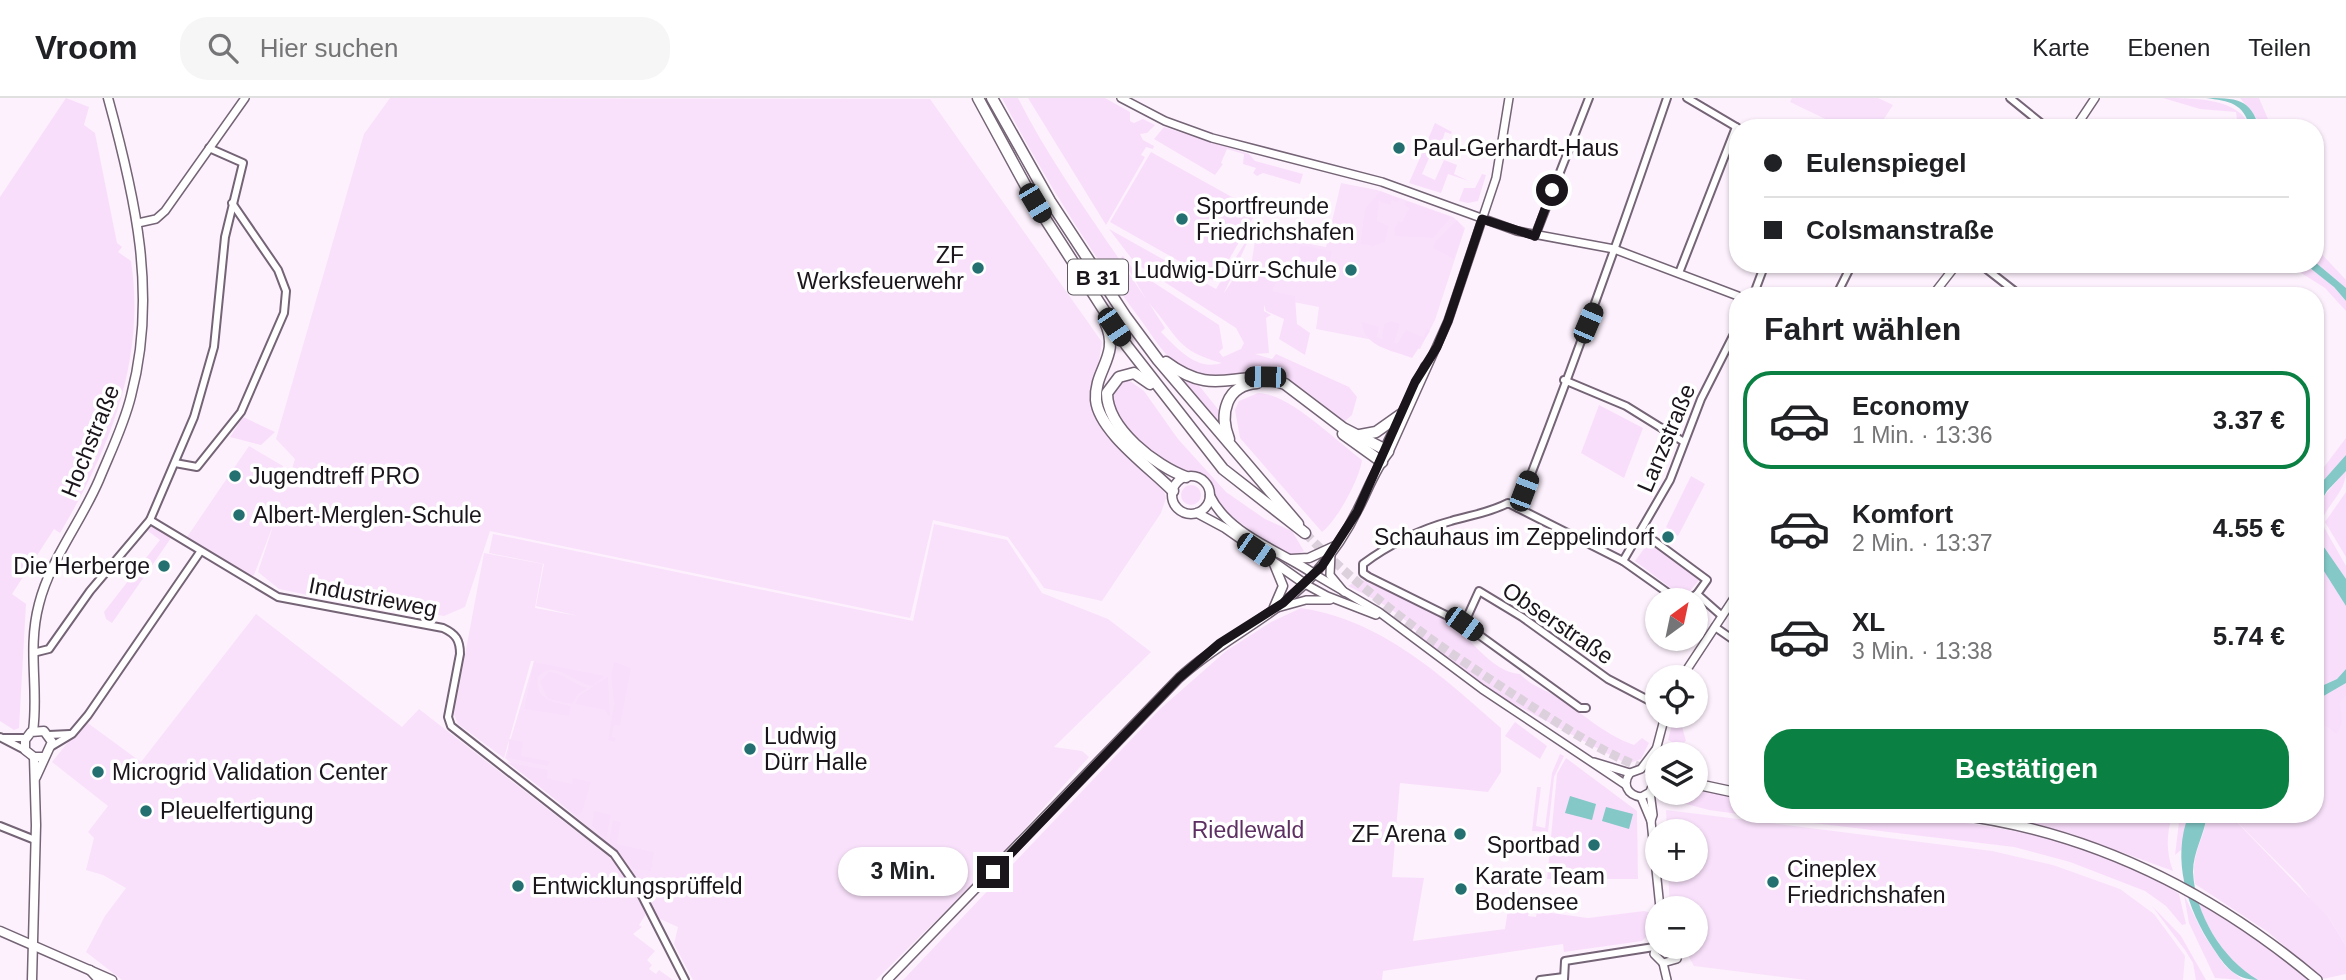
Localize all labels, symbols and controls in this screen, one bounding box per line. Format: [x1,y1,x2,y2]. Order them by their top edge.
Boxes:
search box [180,17,670,80]
text: Vroom [35,29,138,66]
icon: search [204,29,242,67]
text: Hier suchen [260,33,398,63]
text: Karte [2032,34,2090,61]
text: Ebenen [2128,34,2210,61]
text: Teilen [2248,34,2311,61]
place label: Paul-Gerhardt-Haus [1413,135,1619,161]
marker: Paul-Gerhardt-Haus [1391,140,1407,156]
text: Eulenspiegel [1806,148,1966,178]
route start [1536,174,1568,206]
car [1016,180,1055,226]
place label: Sportfreunde Friedrichshafen [1196,193,1355,245]
marker: Sportfreunde Friedrichshafen [1174,211,1190,227]
text: Colsmanstraße [1806,215,1994,245]
place label: ZF Werksfeuerwehr [797,242,964,294]
place label: Ludwig-Dürr-Schule [1134,257,1337,283]
marker: ZF Werksfeuerwehr [970,260,986,276]
road number: B 31 [1068,260,1128,294]
marker: Ludwig-Dürr-Schule [1343,262,1359,278]
car [1571,300,1606,346]
car [1094,304,1135,350]
text: Fahrt wählen [1764,311,1961,347]
car [1244,366,1287,388]
street label: Lanzstraße [1632,380,1700,496]
street label: Hochstraße [56,381,124,501]
icon: car [1768,389,1831,452]
text: Economy [1852,391,1969,421]
text: 3.37 € [2213,405,2285,435]
text: 1 Min. · 13:36 [1852,422,1993,448]
place label: Jugendtreff PRO [249,463,420,489]
marker: Jugendtreff PRO [227,468,243,484]
car [1507,468,1542,514]
icon: car [1768,497,1831,560]
text: Komfort [1852,499,1953,529]
place label: Albert-Merglen-Schule [253,502,482,528]
marker: Albert-Merglen-Schule [231,507,247,523]
text: 4.55 € [2213,513,2285,543]
place label: Schauhaus im Zeppelindorf [1374,524,1655,550]
car [1233,529,1280,571]
marker: Schauhaus im Zeppelindorf [1660,529,1676,545]
text: 2 Min. · 13:37 [1852,530,1993,556]
place label: Die Herberge [13,553,150,579]
marker: Die Herberge [156,558,172,574]
street label: Industrieweg [307,572,439,622]
street label: Obserstraße [1498,576,1618,670]
north arrow [1645,588,1708,651]
map controls [1645,588,1708,959]
car [1441,603,1488,645]
icon: car [1768,605,1831,668]
text: XL [1852,607,1885,637]
text: 5.74 € [2213,621,2285,651]
text: 3 Min. · 13:38 [1852,638,1993,664]
button: locate [1645,665,1708,728]
place label: Ludwig Dürr Halle [764,723,868,775]
button: Bestätigen [1764,729,2289,809]
marker: Ludwig Dürr Halle [742,741,758,757]
button: layers [1645,742,1708,805]
place label: Microgrid Validation Center [112,759,388,785]
marker: Microgrid Validation Center [90,764,106,780]
place label: Pleuelfertigung [160,798,313,824]
marker: Pleuelfertigung [138,803,154,819]
park label: Riedlewald [1192,817,1304,843]
button: + [1645,819,1708,882]
place label: ZF Arena [1351,821,1446,847]
marker: ZF Arena [1452,826,1468,842]
place label: Sportbad [1487,832,1580,858]
marker: Sportbad [1586,837,1602,853]
callout: 3 Min. [839,848,968,896]
route end [977,856,1009,888]
place label: Cineplex Friedrichshafen [1787,856,1946,908]
text: 3 Min. [870,858,936,884]
place label: Karate Team Bodensee [1475,863,1605,915]
place label: Entwicklungsprüffeld [532,873,743,899]
marker: Cineplex Friedrichshafen [1765,874,1781,890]
marker: Entwicklungsprüffeld [510,878,526,894]
marker: Karate Team Bodensee [1453,881,1469,897]
button: − [1645,896,1708,959]

